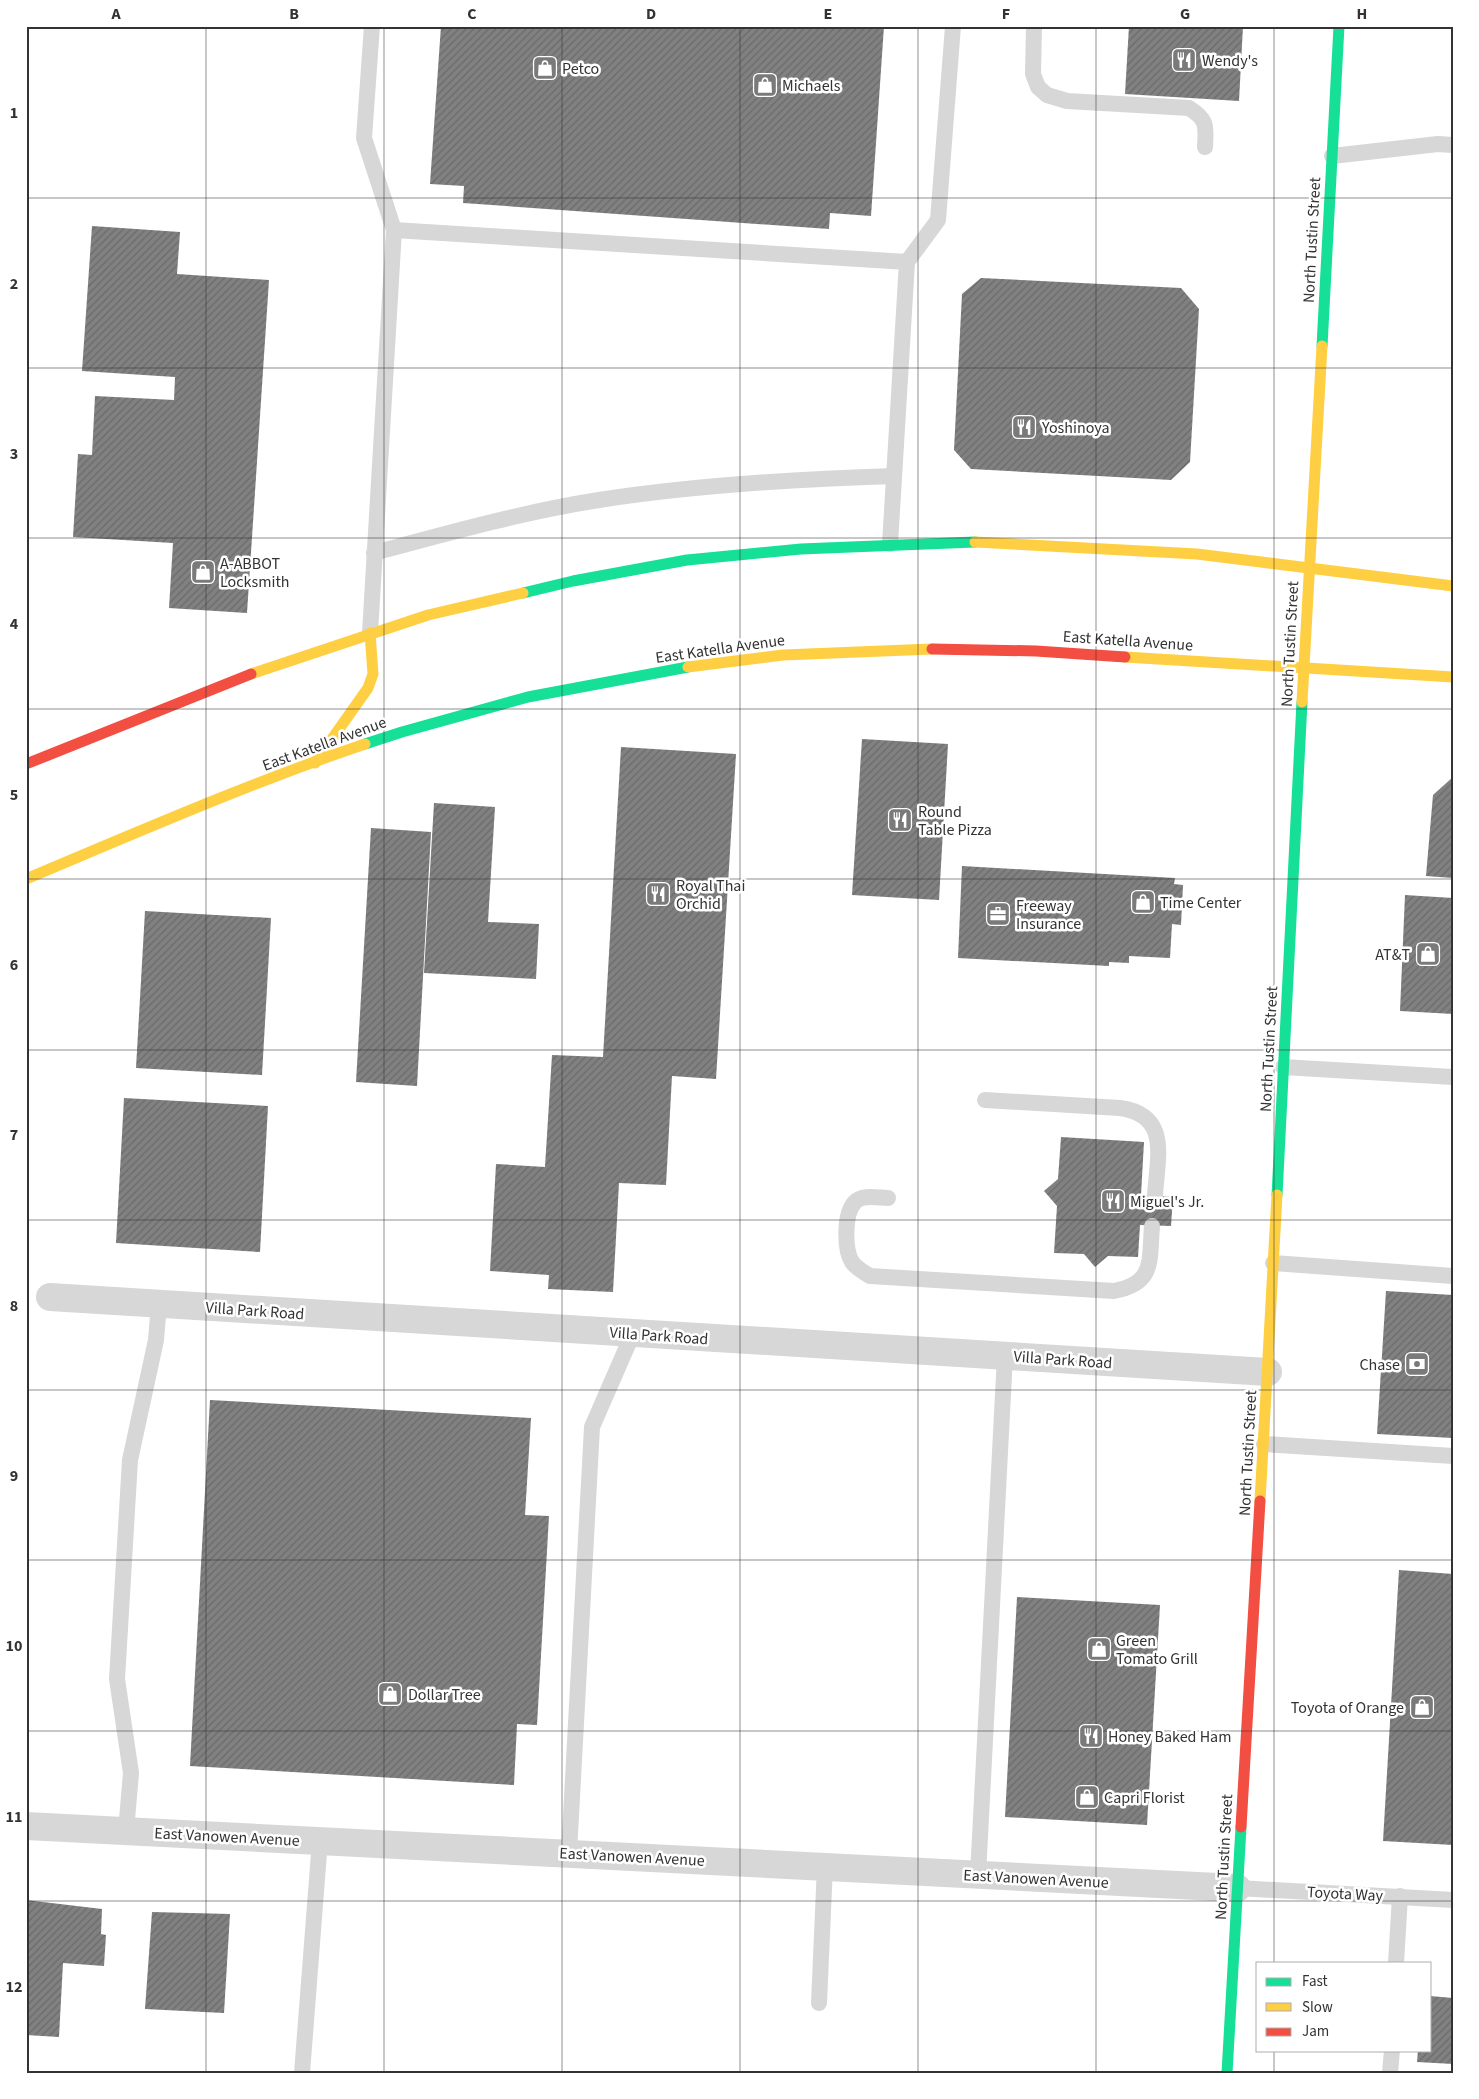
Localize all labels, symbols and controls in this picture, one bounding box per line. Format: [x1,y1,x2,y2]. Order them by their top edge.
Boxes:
text: A [110,3,121,25]
text: B [289,3,299,25]
text: C [467,3,477,25]
text: D [646,3,656,25]
text: E [824,3,832,25]
text: F [1002,3,1010,25]
text: G [1180,3,1190,25]
text: H [1357,3,1367,25]
restaurant icon: Wendy's [1171,47,1197,73]
place label: Wendy's [1202,50,1258,72]
shop icon: Petco [532,55,558,81]
place label: Petco [562,58,599,80]
shop icon: Michaels [752,72,778,98]
place label: Michaels [782,75,841,97]
text: 1 [10,102,18,124]
street label: North Tustin Street [1298,176,1326,304]
text: 2 [10,273,18,295]
restaurant icon: Yoshinoya [1011,414,1037,440]
place label: Yoshinoya [1041,417,1110,439]
text: 3 [10,443,18,465]
place label: A-ABBOT Locksmith [220,553,290,593]
shop icon: A-ABBOT Locksmith [190,559,216,585]
street label: North Tustin Street [1276,580,1304,708]
text: 4 [10,613,19,635]
street label: East Katella Avenue [1062,625,1194,657]
street label: East Katella Avenue [654,629,786,669]
street label: East Katella Avenue [259,711,389,777]
text: 5 [10,784,18,806]
place label: Round Table Pizza [918,801,992,841]
restaurant icon: Round Table Pizza [887,807,913,833]
place label: Royal Thai Orchid [676,875,745,915]
restaurant icon: Royal Thai Orchid [645,881,671,907]
shop icon: Time Center [1130,889,1156,915]
place label: Time Center [1160,892,1242,914]
place label: Freeway Insurance [1016,895,1081,935]
office icon: Freeway Insurance [985,901,1011,927]
shop icon: AT&T [1415,941,1441,967]
place label: AT&T [1375,944,1410,966]
text: 6 [10,954,18,976]
street label: North Tustin Street [1255,985,1283,1113]
text: 7 [10,1124,18,1146]
restaurant icon: Miguel's Jr. [1100,1188,1126,1214]
place label: Miguel's Jr. [1130,1191,1204,1213]
text: 8 [10,1295,18,1317]
street label: Villa Park Road [205,1297,305,1325]
street label: Villa Park Road [609,1322,709,1350]
street label: Villa Park Road [1013,1346,1113,1374]
bank icon: Chase [1404,1351,1430,1377]
place label: Chase [1359,1354,1400,1376]
street label: North Tustin Street [1234,1389,1262,1517]
text: 9 [10,1465,18,1487]
place label: Green Tomato Grill [1116,1630,1198,1670]
text: 10 [6,1635,22,1657]
shop icon: Green Tomato Grill [1086,1636,1112,1662]
shop icon: Dollar Tree [377,1681,403,1707]
place label: Dollar Tree [408,1684,481,1706]
shop icon: Toyota of Orange [1409,1694,1435,1720]
place label: Toyota of Orange [1291,1697,1404,1719]
restaurant icon: Honey Baked Ham [1078,1723,1104,1749]
place label: Honey Baked Ham [1108,1726,1231,1748]
shop icon: Capri Florist [1074,1784,1100,1810]
place label: Capri Florist [1104,1787,1185,1809]
street label: North Tustin Street [1210,1793,1238,1921]
text: 11 [6,1806,22,1828]
street label: East Vanowen Avenue [154,1822,300,1852]
street label: East Vanowen Avenue [559,1842,705,1872]
street label: East Vanowen Avenue [963,1864,1109,1894]
street label: Toyota Way [1306,1881,1384,1907]
legend [1256,1962,1432,2052]
text: Fast [1302,1971,1328,1992]
text: 12 [6,1976,22,1998]
text: Slow [1302,1997,1333,2018]
text: Jam [1302,2021,1329,2042]

